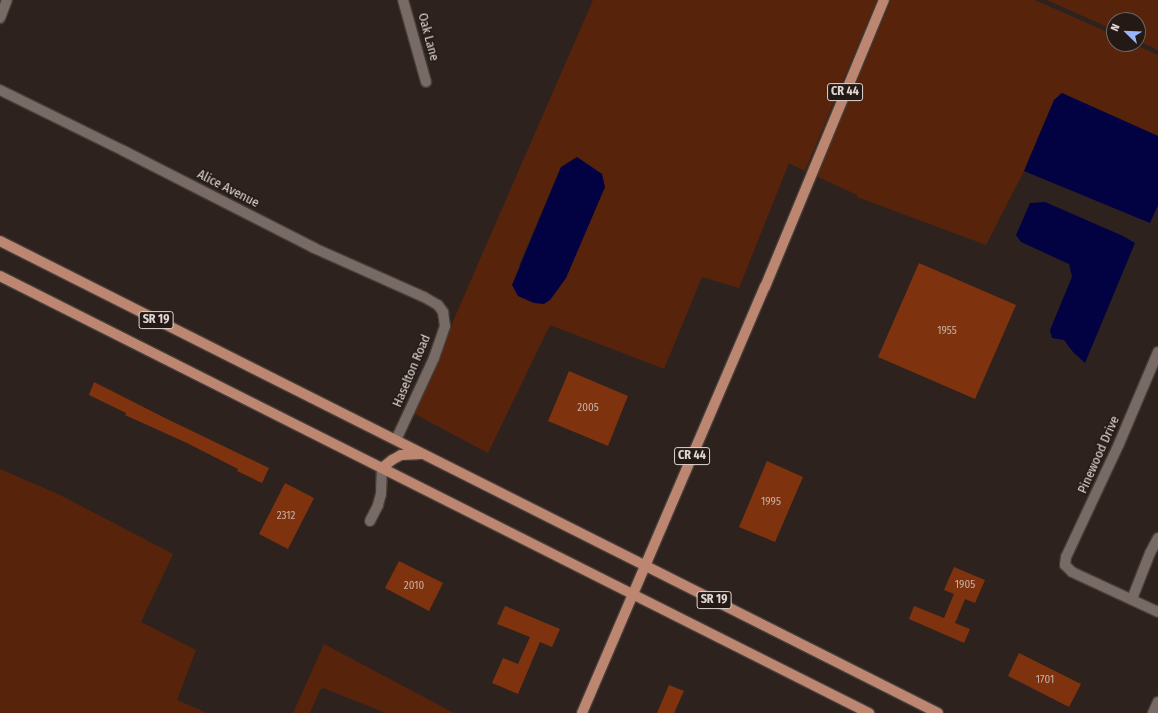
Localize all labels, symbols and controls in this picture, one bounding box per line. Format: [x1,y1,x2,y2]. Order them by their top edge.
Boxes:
street label: Oak Lane [414,11,442,63]
north arrow [1106,12,1146,52]
text: N [1108,22,1123,33]
road number: CR 44 [827,82,863,102]
street label: Alice Avenue [194,167,262,211]
road number: SR 19 [138,310,174,330]
house number: 1955 [937,324,957,338]
street label: Haselton Road [390,332,434,410]
house number: 2005 [577,401,599,415]
street label: Pinewood Drive [1075,414,1123,496]
road number: CR 44 [674,446,710,466]
house number: 1995 [761,495,781,509]
house number: 2312 [277,509,295,523]
house number: 1905 [955,578,975,592]
house number: 2010 [404,579,424,593]
road number: SR 19 [696,590,732,610]
house number: 1701 [1036,673,1054,687]

